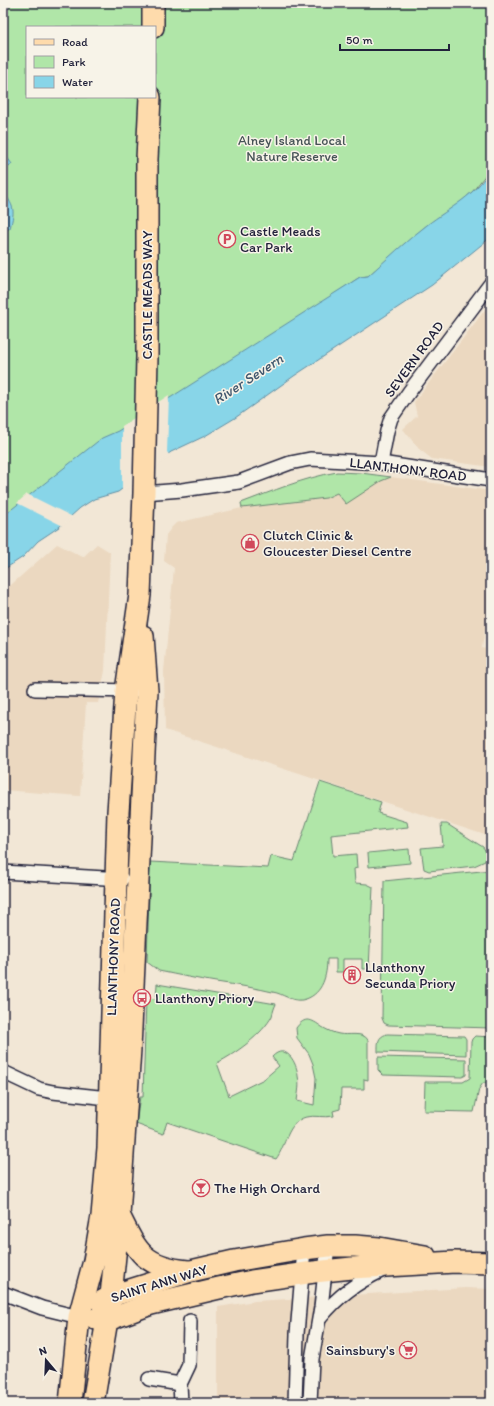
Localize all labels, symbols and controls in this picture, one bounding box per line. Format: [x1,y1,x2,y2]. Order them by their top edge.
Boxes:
legend [26,26,156,98]
scale bar [340,26,449,52]
text: 50 m [346,33,372,47]
text: Road [62,35,88,49]
text: Park [62,55,86,69]
text: Water [62,75,93,89]
park label: Alney Island Local Nature Reserve [238,132,346,165]
place label: Castle Meads Car Park [240,223,321,256]
parking icon: Castle Meads Car Park [217,229,237,249]
street label: CASTLE MEADS WAY [139,231,156,359]
street label: SEVERN ROAD [381,318,448,401]
water label: River Severn [210,350,286,408]
street label: LLANTHONY ROAD [348,454,467,485]
place label: Clutch Clinic & Gloucester Diesel Centre [263,527,412,560]
shop icon: Clutch Clinic & Gloucester Diesel Centre [240,533,260,553]
street label: LLANTHONY ROAD [103,898,124,1016]
place label: Llanthony Secunda Priory [365,959,456,992]
building icon: Llanthony Secunda Priory [342,965,362,985]
bus stop icon: Llanthony Priory [132,988,152,1008]
place label: Llanthony Priory [155,990,254,1007]
bar icon: The High Orchard [191,1178,211,1198]
place label: The High Orchard [214,1180,321,1197]
street label: SAINT ANN WAY [109,1261,210,1306]
north arrow [26,1340,66,1380]
supermarket icon: Sainsbury's [398,1340,418,1360]
place label: Sainsbury's [326,1342,395,1359]
text: N [37,1344,49,1358]

